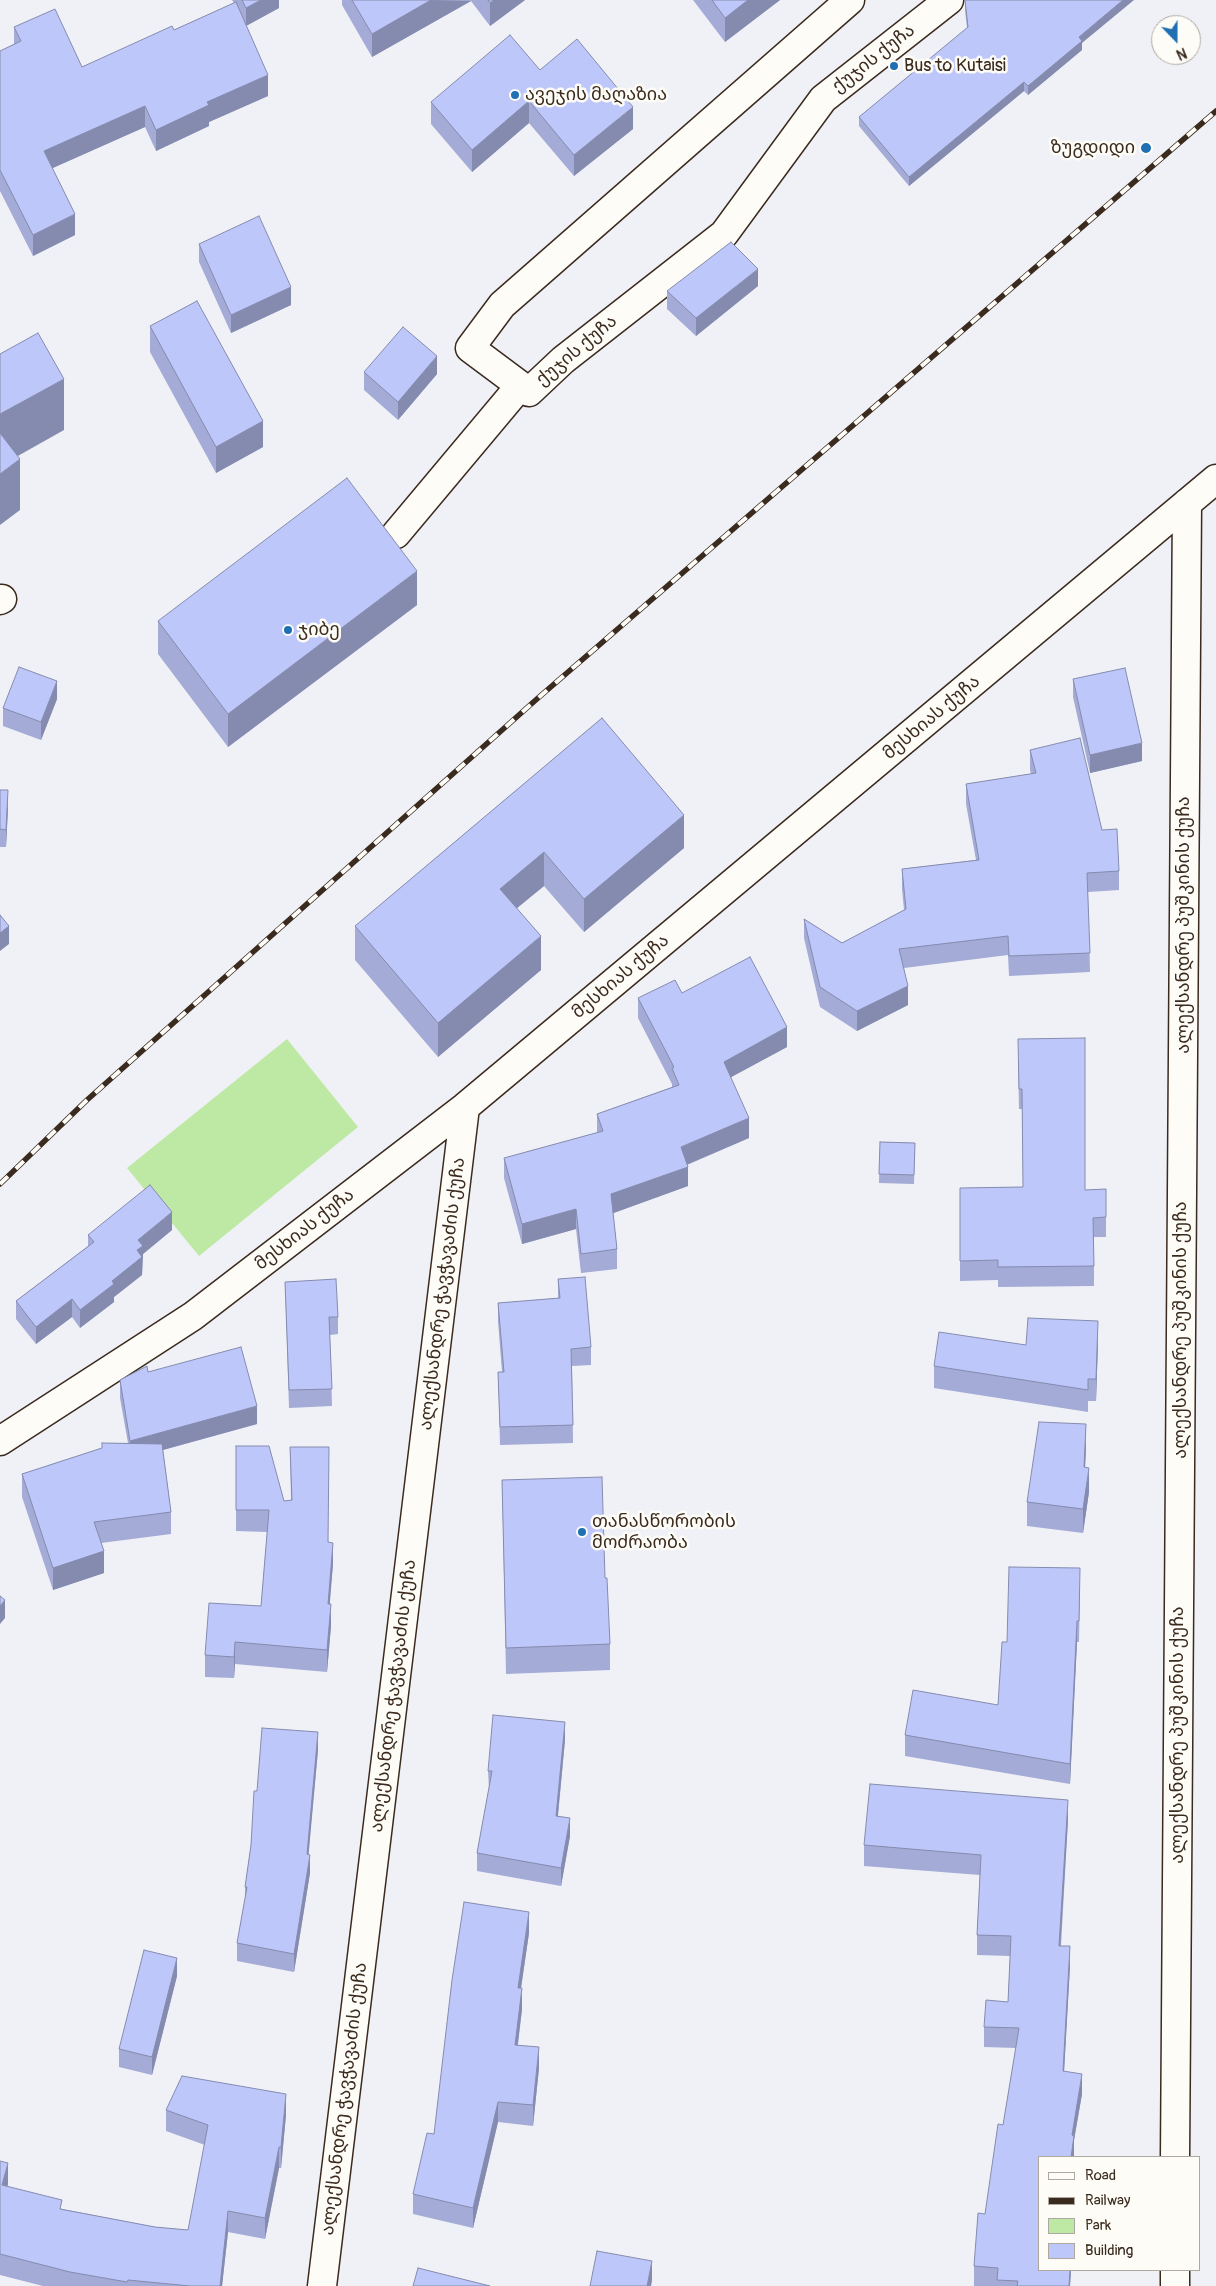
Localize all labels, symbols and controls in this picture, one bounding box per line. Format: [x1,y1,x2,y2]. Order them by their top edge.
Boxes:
north arrow [1151,15,1201,65]
street label: ქუჯის ქუჩა [828,20,920,98]
text: N [1174,44,1189,63]
place label: Bus to Kutaisi [904,55,1006,77]
marker: Bus to Kutaisi [888,60,900,72]
place label: ავეჯის მაღაზია [525,84,667,106]
marker: ავეჯის მაღაზია [509,89,521,101]
place label: ზუგდიდი [1051,137,1135,159]
marker: ზუგდიდი [1139,141,1153,155]
street label: ქუჯის ქუჩა [532,311,622,391]
place label: ჯიბე [298,619,340,641]
marker: ჯიბე [282,624,294,636]
street label: მესხიას ქუჩა [879,671,985,765]
street label: ალექსანდრე პუშკინის ქუჩა [1173,796,1195,1054]
street label: მესხიას ქუჩა [568,930,674,1024]
street label: ალექსანდრე ჭავჭავაძის ქუჩა [416,1156,470,1432]
street label: მესხიას ქუჩა [251,1185,359,1275]
street label: ალექსანდრე პუშკინის ქუჩა [1170,1201,1192,1459]
place label: თანასწორობის მოძრაობა [592,1511,736,1554]
marker: თანასწორობის მოძრაობა [576,1526,588,1538]
street label: ალექსანდრე ჭავჭავაძის ქუჩა [367,1558,421,1834]
street label: ალექსანდრე პუშკინის ქუჩა [1167,1606,1189,1864]
street label: ალექსანდრე ჭავჭავაძის ქუჩა [318,1961,372,2237]
legend [1038,2156,1201,2271]
text: Road [1085,2166,1116,2185]
text: Railway [1085,2191,1130,2210]
text: Park [1085,2216,1111,2235]
text: Building [1085,2241,1133,2260]

